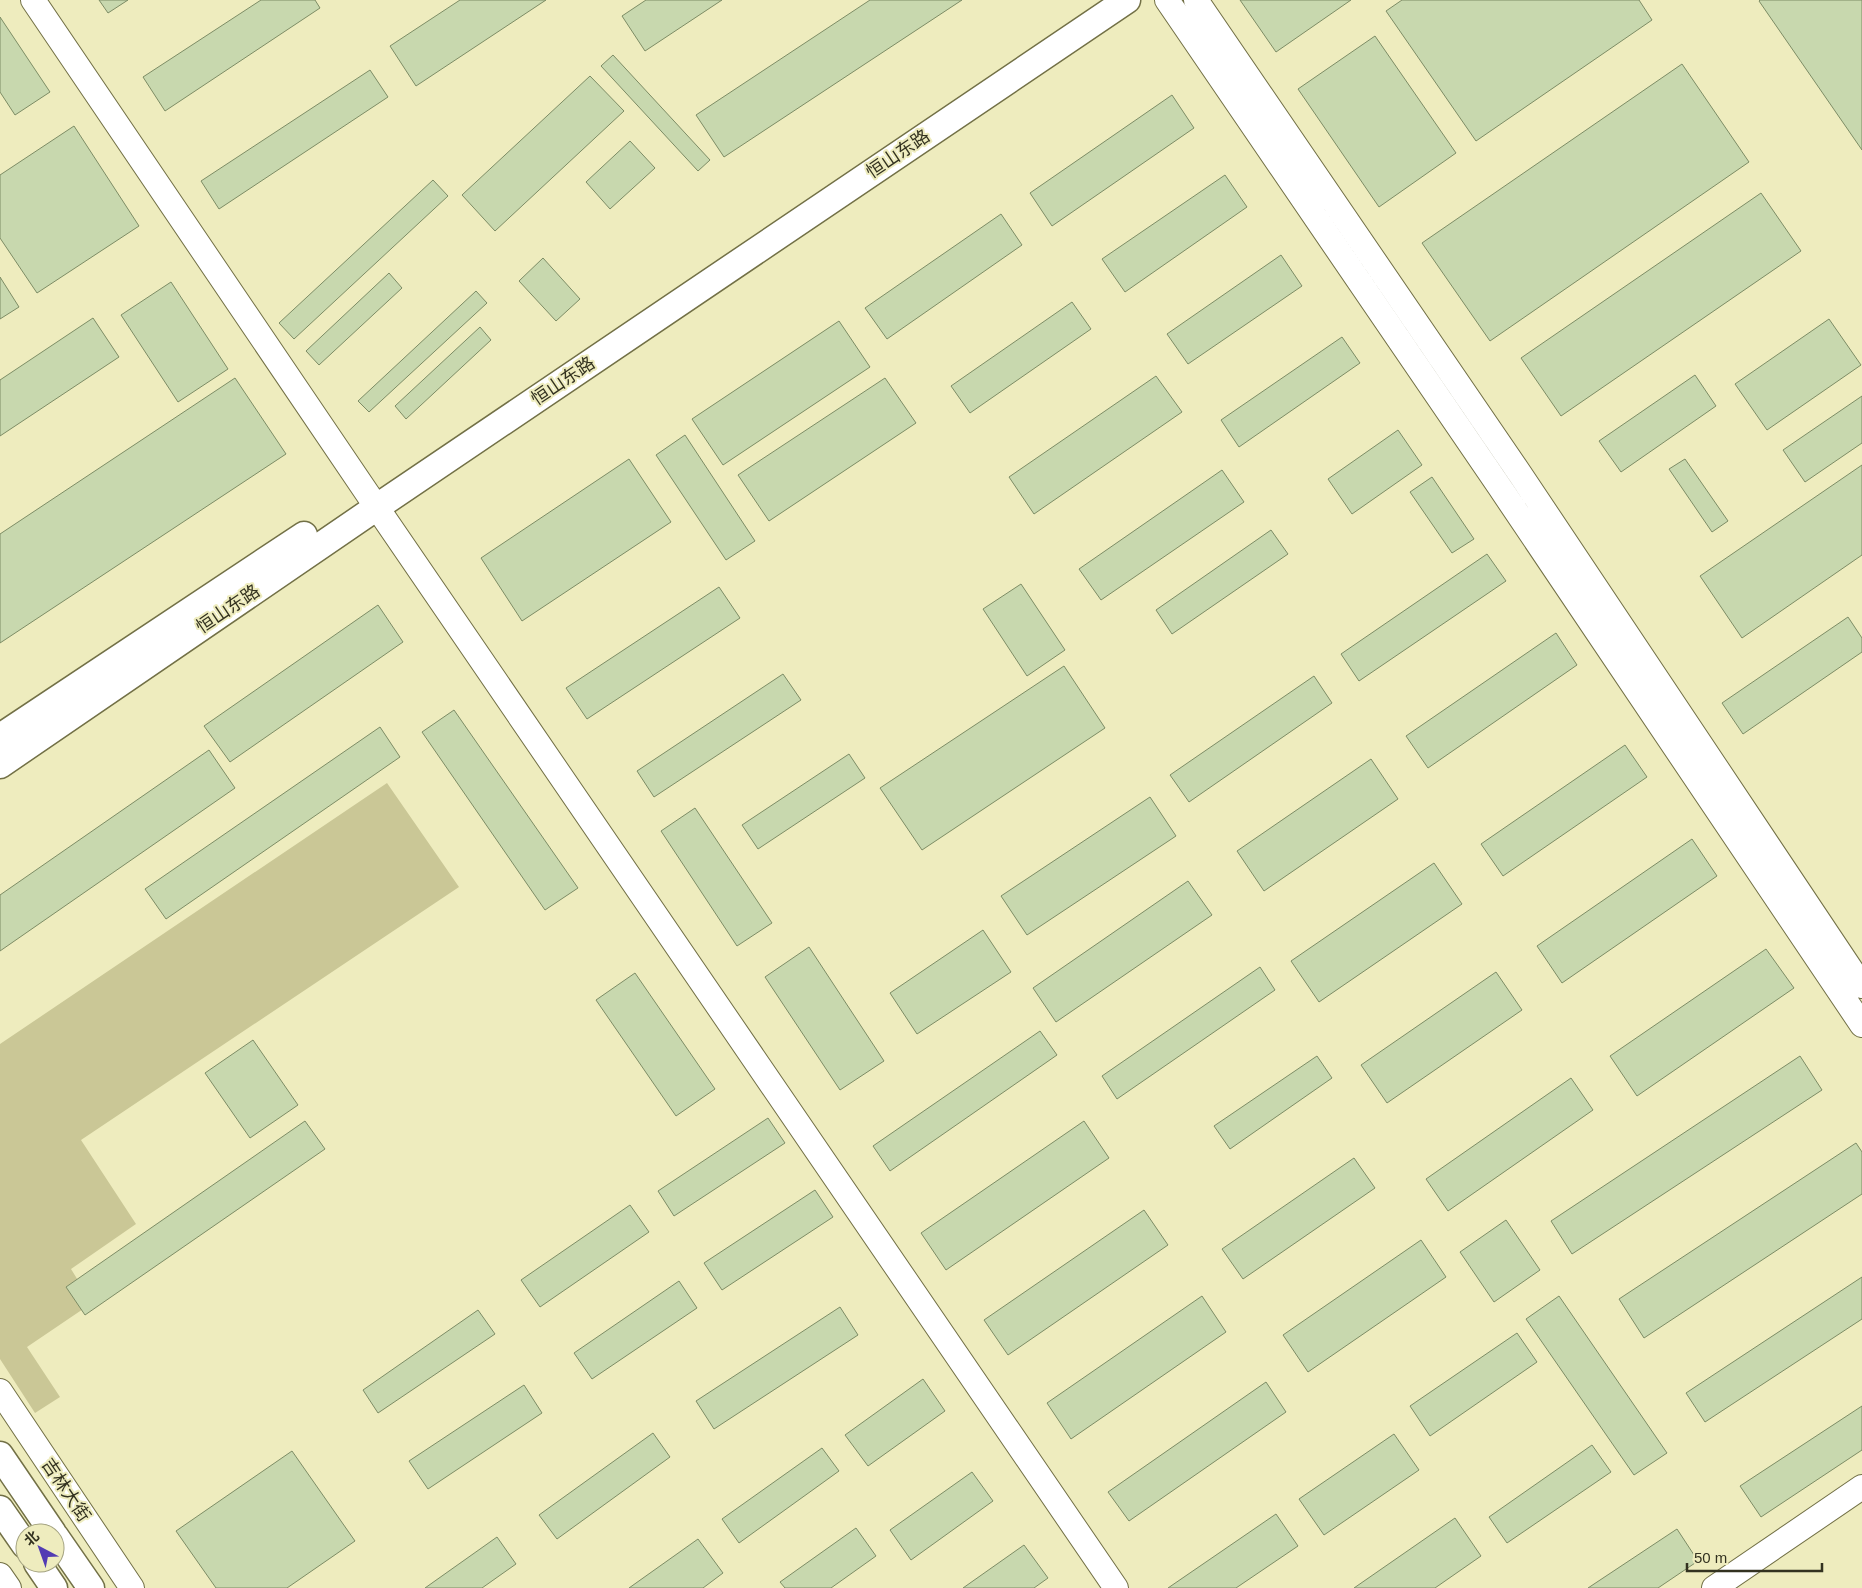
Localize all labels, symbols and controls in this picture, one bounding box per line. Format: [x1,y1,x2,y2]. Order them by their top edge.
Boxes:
street label: 恒山东路 [863,126,933,182]
street label: 恒山东路 [528,353,598,409]
street label: 恒山东路 [193,581,263,637]
street label: 吉林大街 [38,1455,94,1525]
north arrow [15,1523,65,1573]
text: 北 [21,1528,42,1549]
scale bar [1687,1540,1822,1572]
text: 50 m [1694,1549,1727,1566]

